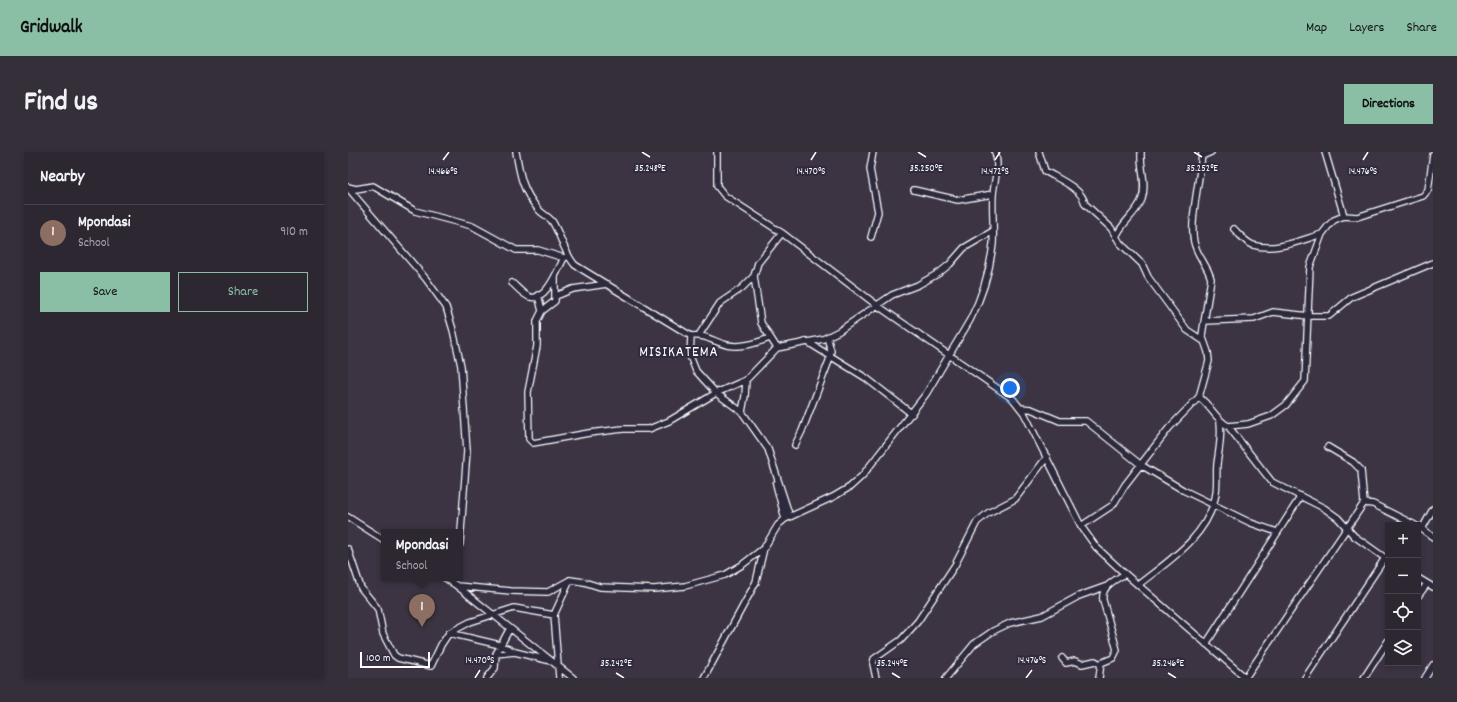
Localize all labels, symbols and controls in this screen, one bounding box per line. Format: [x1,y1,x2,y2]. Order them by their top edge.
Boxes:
text: Gridwalk [20,15,83,42]
text: Map [1306,18,1327,38]
text: Layers [1349,18,1384,38]
text: Share [1406,18,1437,38]
text: Find us [24,84,98,124]
button: Directions [1344,84,1433,124]
text: 35.248°E [634,162,666,176]
text: 35.250°E [910,162,943,176]
text: 35.252°E [1186,162,1218,176]
text: 14.466°S [428,165,458,179]
text: 14.470°S [796,165,826,179]
text: 14.472°S [981,165,1009,179]
text: 14.476°S [1349,165,1377,179]
text: Nearby [40,166,84,190]
text: Mpondasi [78,212,130,234]
text: 1 [52,223,54,242]
text: 910 m [280,223,308,242]
text: School [78,234,110,253]
button: Save [40,272,170,312]
button: Share [178,272,308,312]
district label: MISIKATEMA [639,342,719,364]
your location [1000,378,1020,398]
map controls [1385,522,1421,666]
button: + [1385,522,1421,558]
popup [381,529,463,581]
text: Mpondasi [396,535,448,557]
text: School [396,557,427,576]
button: − [1385,558,1421,594]
pin: 1 [409,594,435,627]
button: locate [1385,594,1421,630]
button: layers [1385,630,1421,666]
scale bar [360,650,430,669]
text: 100 m [366,651,390,667]
text: 14.470°S [465,654,495,668]
text: 14.476°S [1018,654,1046,668]
text: 35.242°E [600,657,632,671]
text: 35.244°E [876,657,908,671]
text: 35.246°E [1152,657,1184,671]

